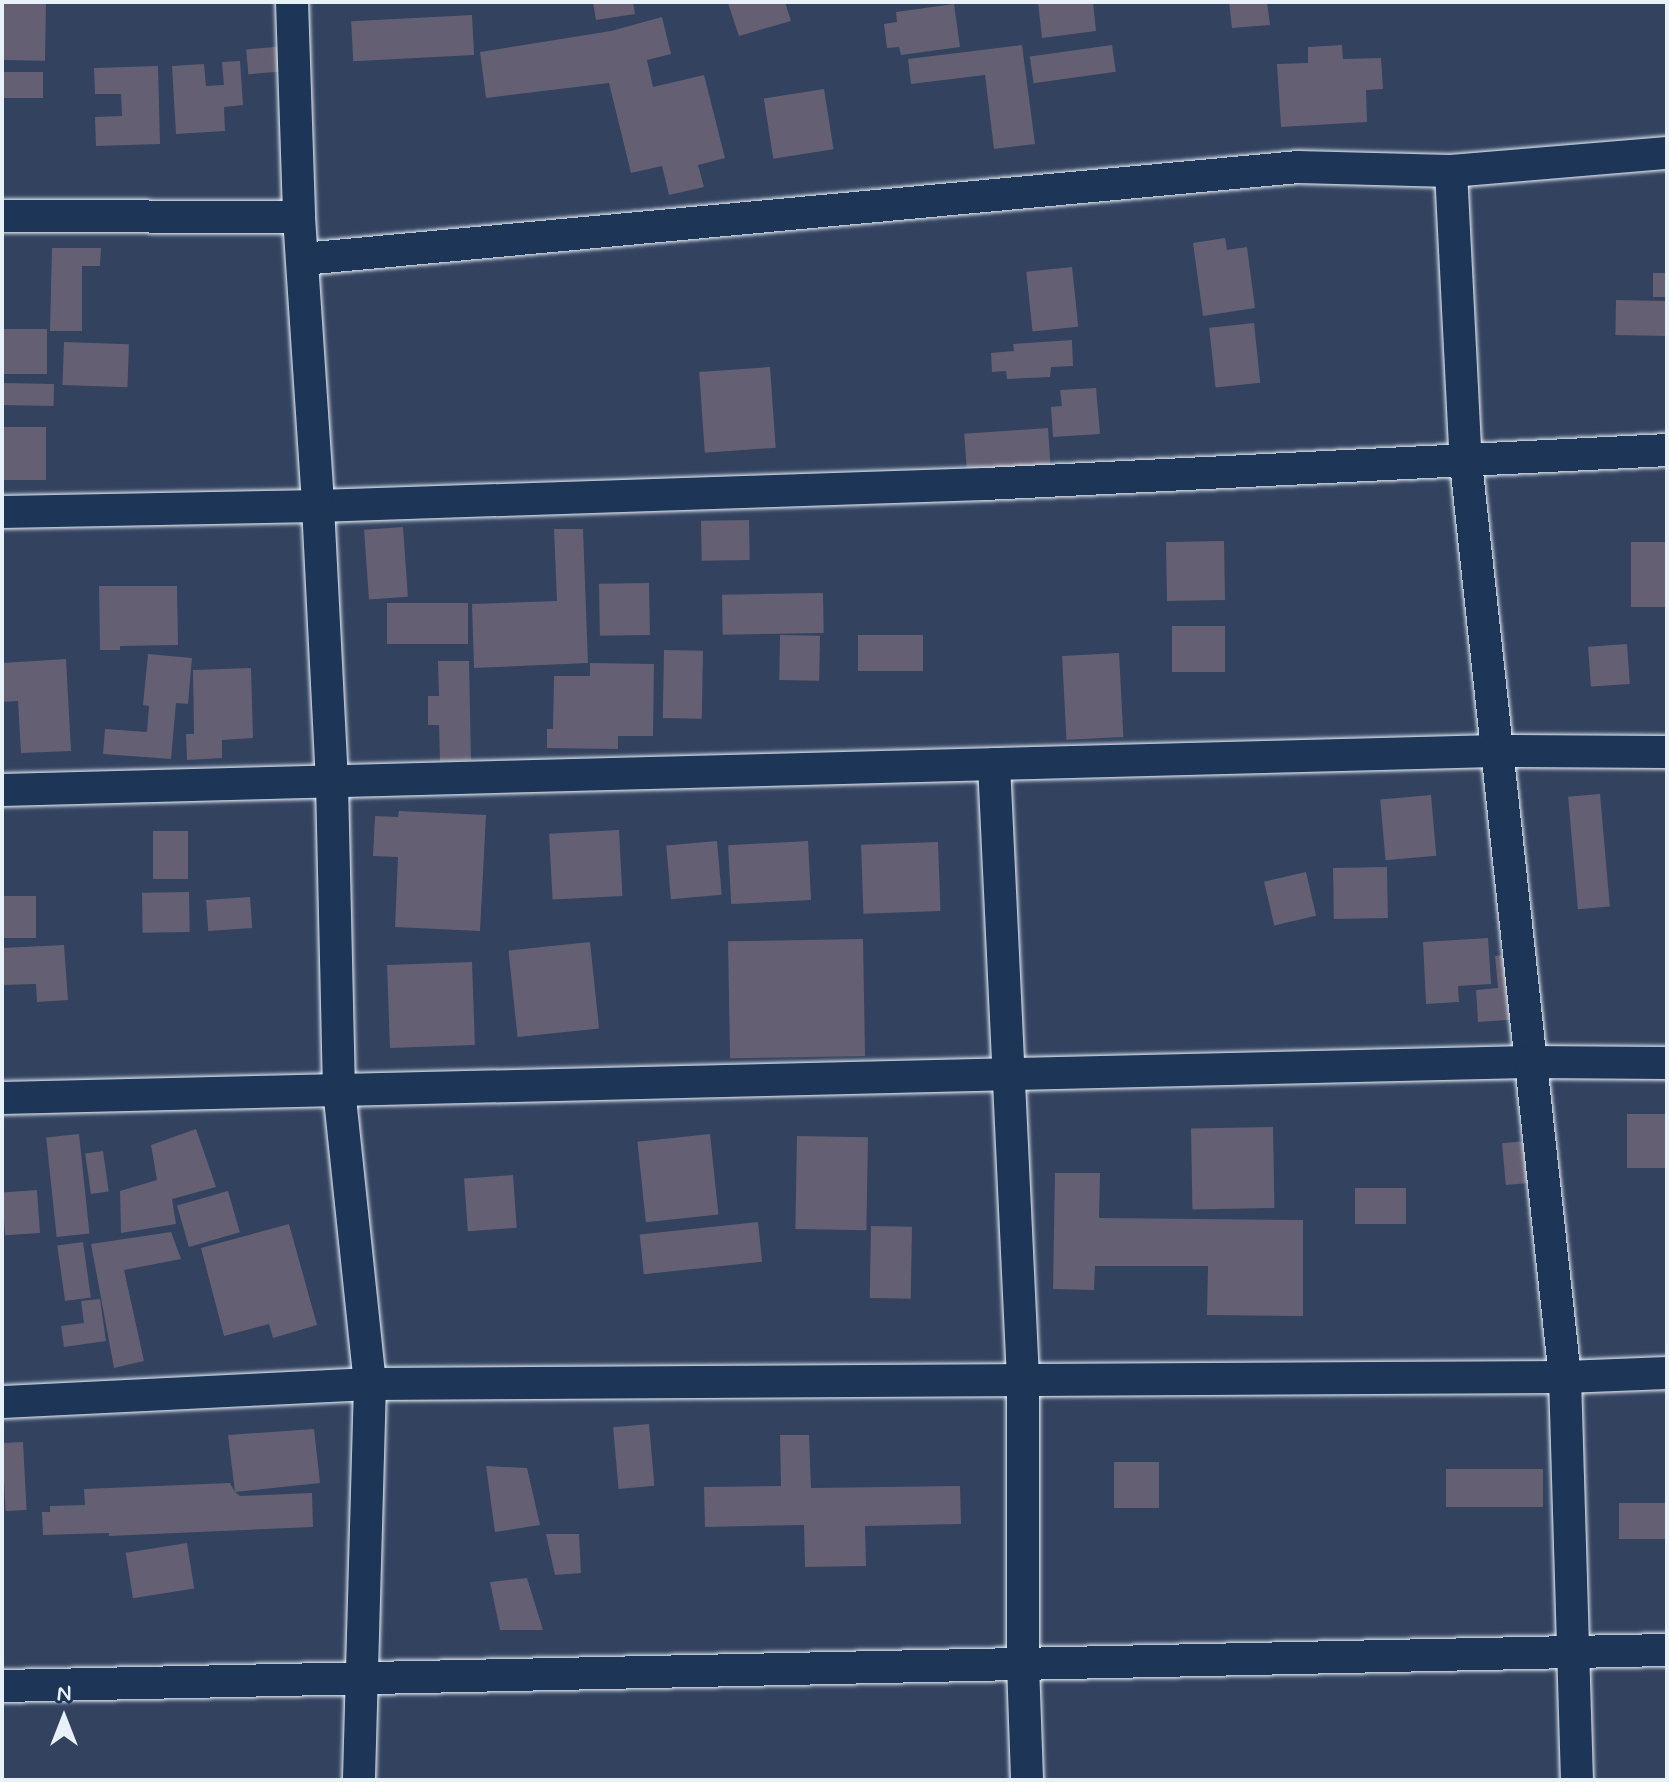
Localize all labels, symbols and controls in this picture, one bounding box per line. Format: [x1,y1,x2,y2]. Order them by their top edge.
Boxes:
north arrow [24,1678,104,1758]
text: N [57,1680,71,1708]

